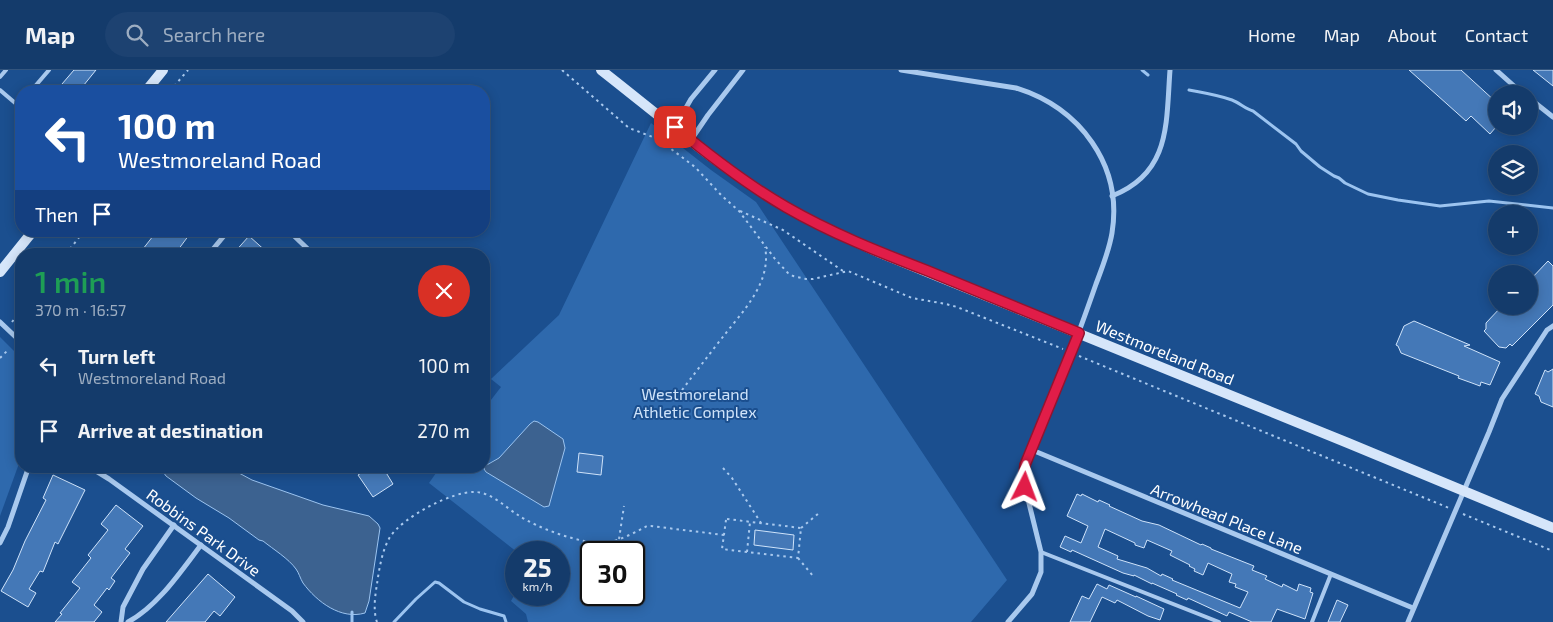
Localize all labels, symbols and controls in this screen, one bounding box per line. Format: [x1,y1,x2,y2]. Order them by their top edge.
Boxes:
search box [105,12,455,57]
text: Map [25,20,75,49]
icon: search [123,21,151,49]
text: Search here [163,23,265,46]
text: Home [1248,24,1296,46]
text: Map [1324,24,1360,46]
text: About [1388,24,1437,46]
text: Contact [1465,24,1528,46]
map controls [1488,85,1538,315]
button: sound [1488,85,1538,135]
text: 100 m [118,104,216,146]
icon: left [35,105,100,170]
pin [654,106,696,148]
icon: arrive [661,113,689,141]
button: layers [1488,145,1538,195]
text: Westmoreland Road [118,146,322,172]
icon: arrive [88,200,116,228]
text: Then [35,203,78,226]
button: + [1488,205,1538,255]
text: 1 min [35,263,106,299]
button: close [418,265,470,317]
button: − [1488,265,1538,315]
text: 370 m · 16:57 [35,300,126,319]
street label: Westmoreland Road [1093,315,1237,389]
text: Turn left [78,345,155,368]
icon: left [35,352,63,380]
text: 100 m [419,354,470,377]
text: Westmoreland Road [78,368,226,387]
park label: Westmoreland Athletic Complex [633,384,757,421]
icon: arrive [35,417,63,445]
text: Arrive at destination [78,419,263,442]
text: 270 m [417,419,470,442]
position arrow [998,460,1050,512]
street label: Arrowhead Place Lane [1148,479,1306,557]
street label: Robbins Park Drive [143,484,265,580]
speed limit sign: 30 [580,541,645,606]
text: 25 [523,552,552,582]
text: km/h [523,579,552,593]

